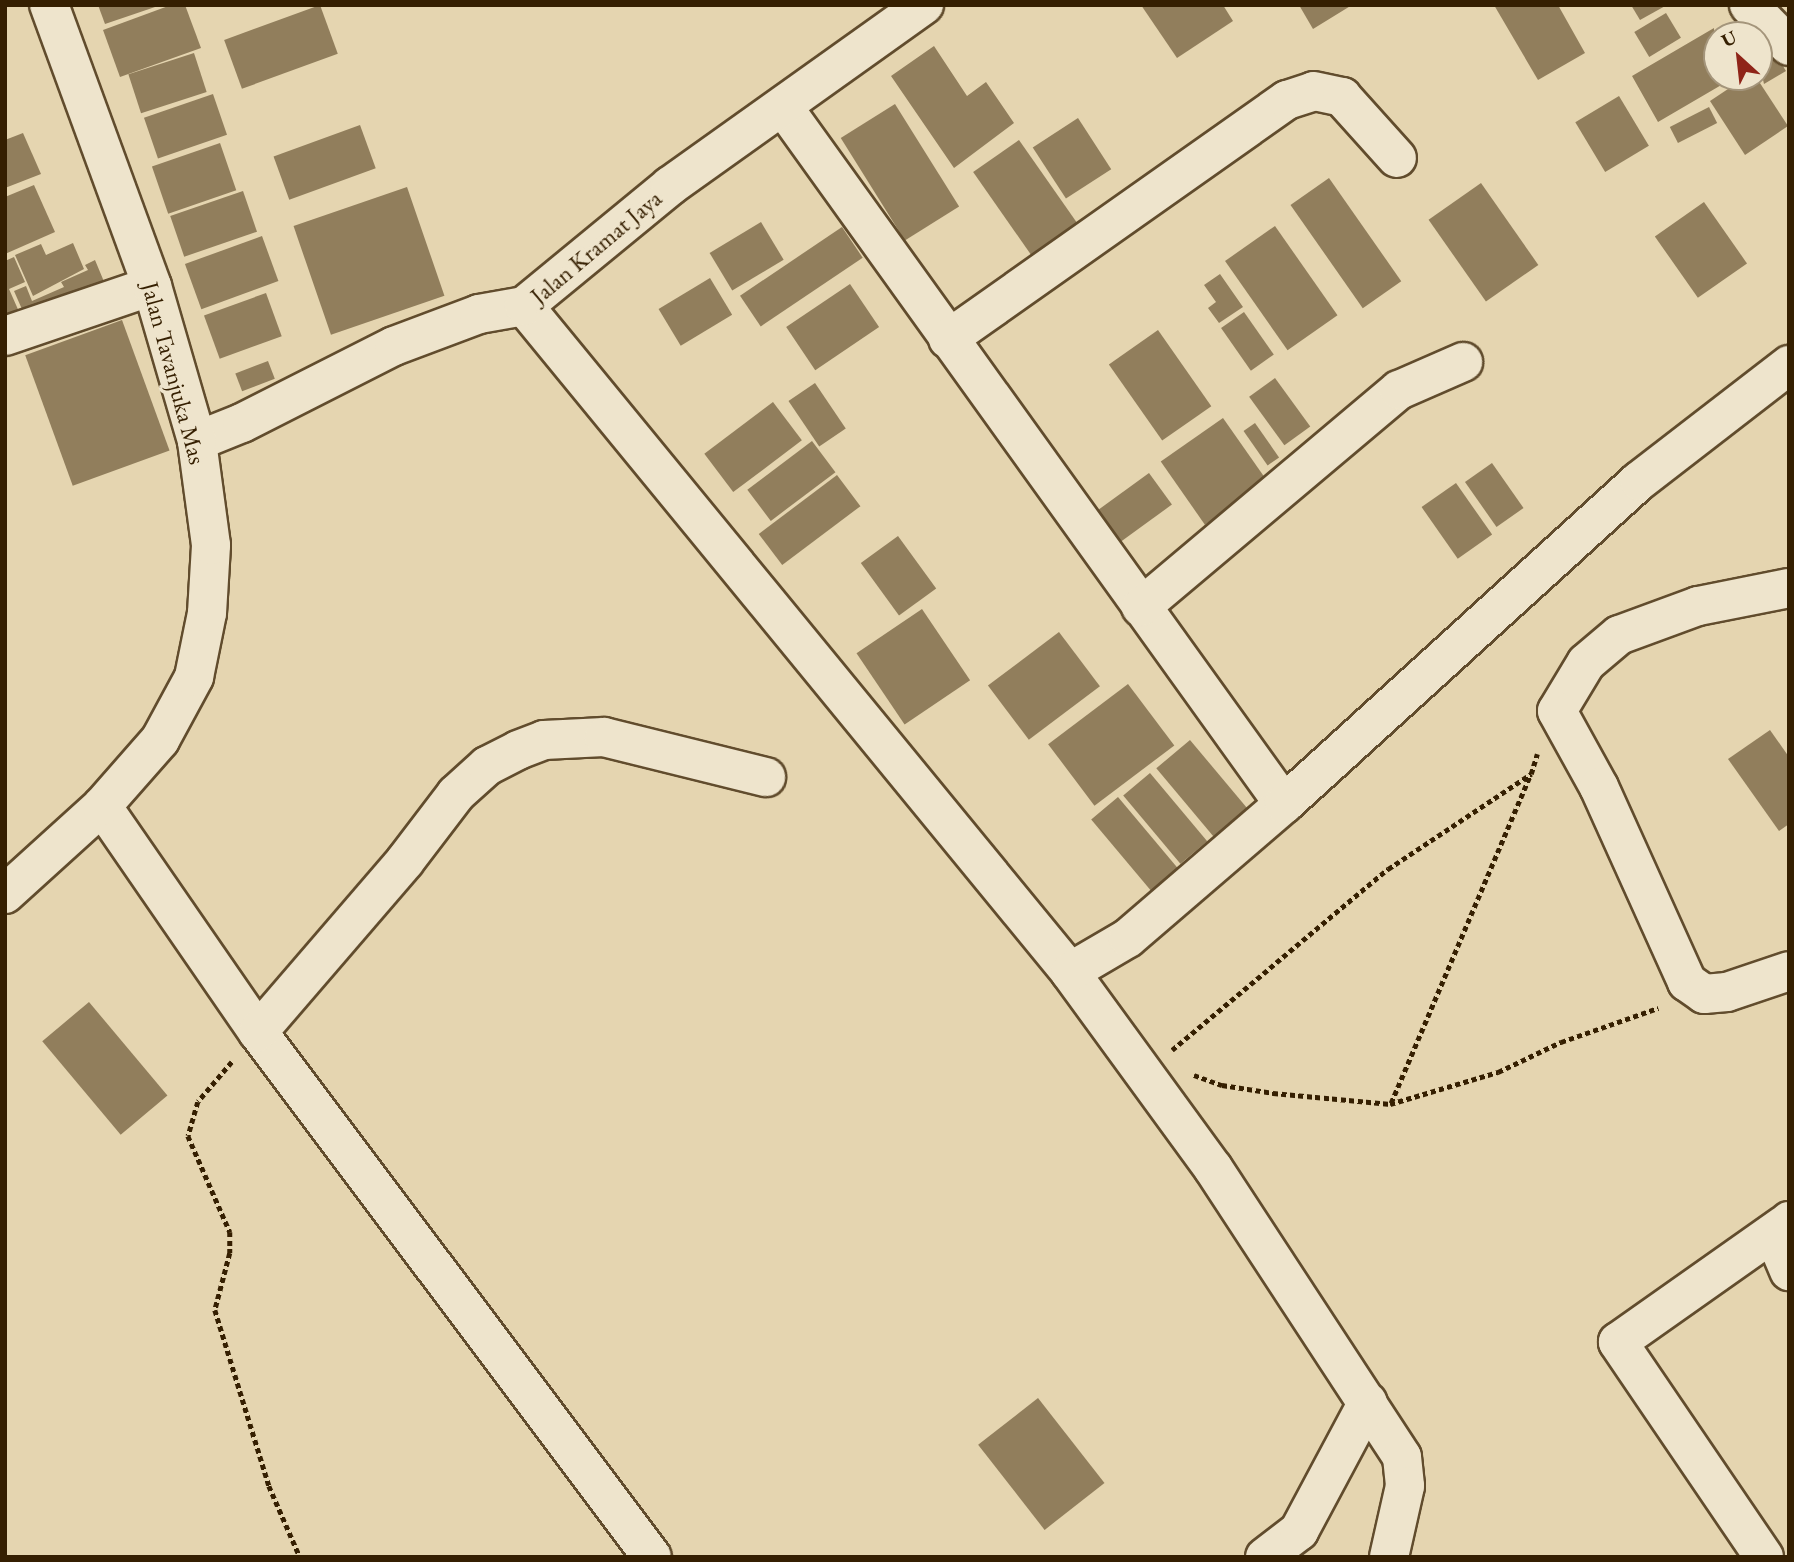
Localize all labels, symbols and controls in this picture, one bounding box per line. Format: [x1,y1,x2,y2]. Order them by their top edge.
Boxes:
north arrow [1703,21,1773,91]
text: U [1717,24,1741,53]
street label: Jalan Kramat Jaya [525,184,667,310]
street label: Jalan Tavanjuka Mas [136,279,212,467]

